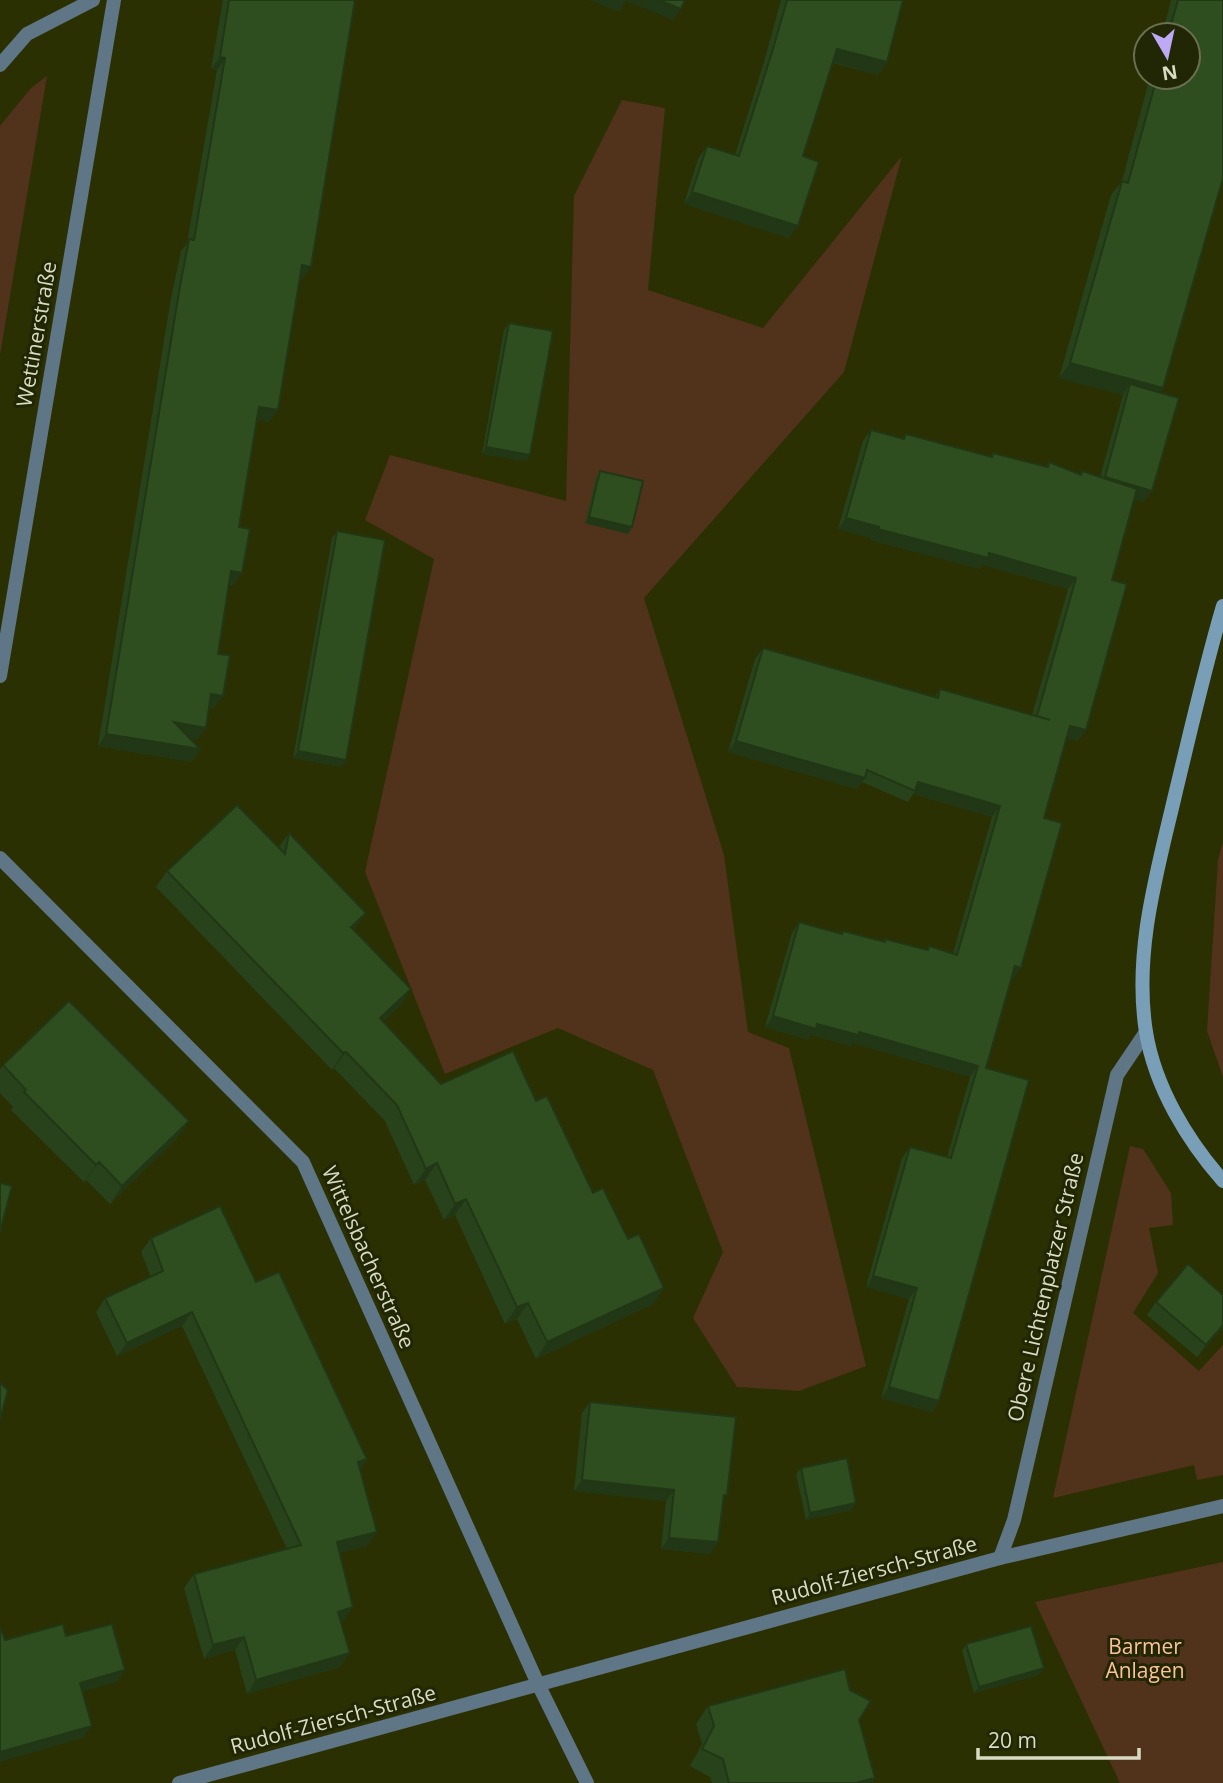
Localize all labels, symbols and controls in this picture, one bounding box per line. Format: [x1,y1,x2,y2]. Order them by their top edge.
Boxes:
north arrow [1132,21,1202,91]
text: N [1160,59,1179,87]
street label: Wettinerstraße [9,259,63,409]
street label: Obere Lichtenplatzer Straße [1000,1150,1090,1424]
street label: Wittelsbacherstraße [316,1161,422,1353]
street label: Rudolf-Ziersch-Straße [768,1529,980,1611]
park label: Barmer Anlagen [1105,1632,1185,1684]
street label: Rudolf-Ziersch-Straße [227,1678,439,1760]
scale bar [978,1716,1139,1760]
text: 20 m [988,1726,1037,1754]

